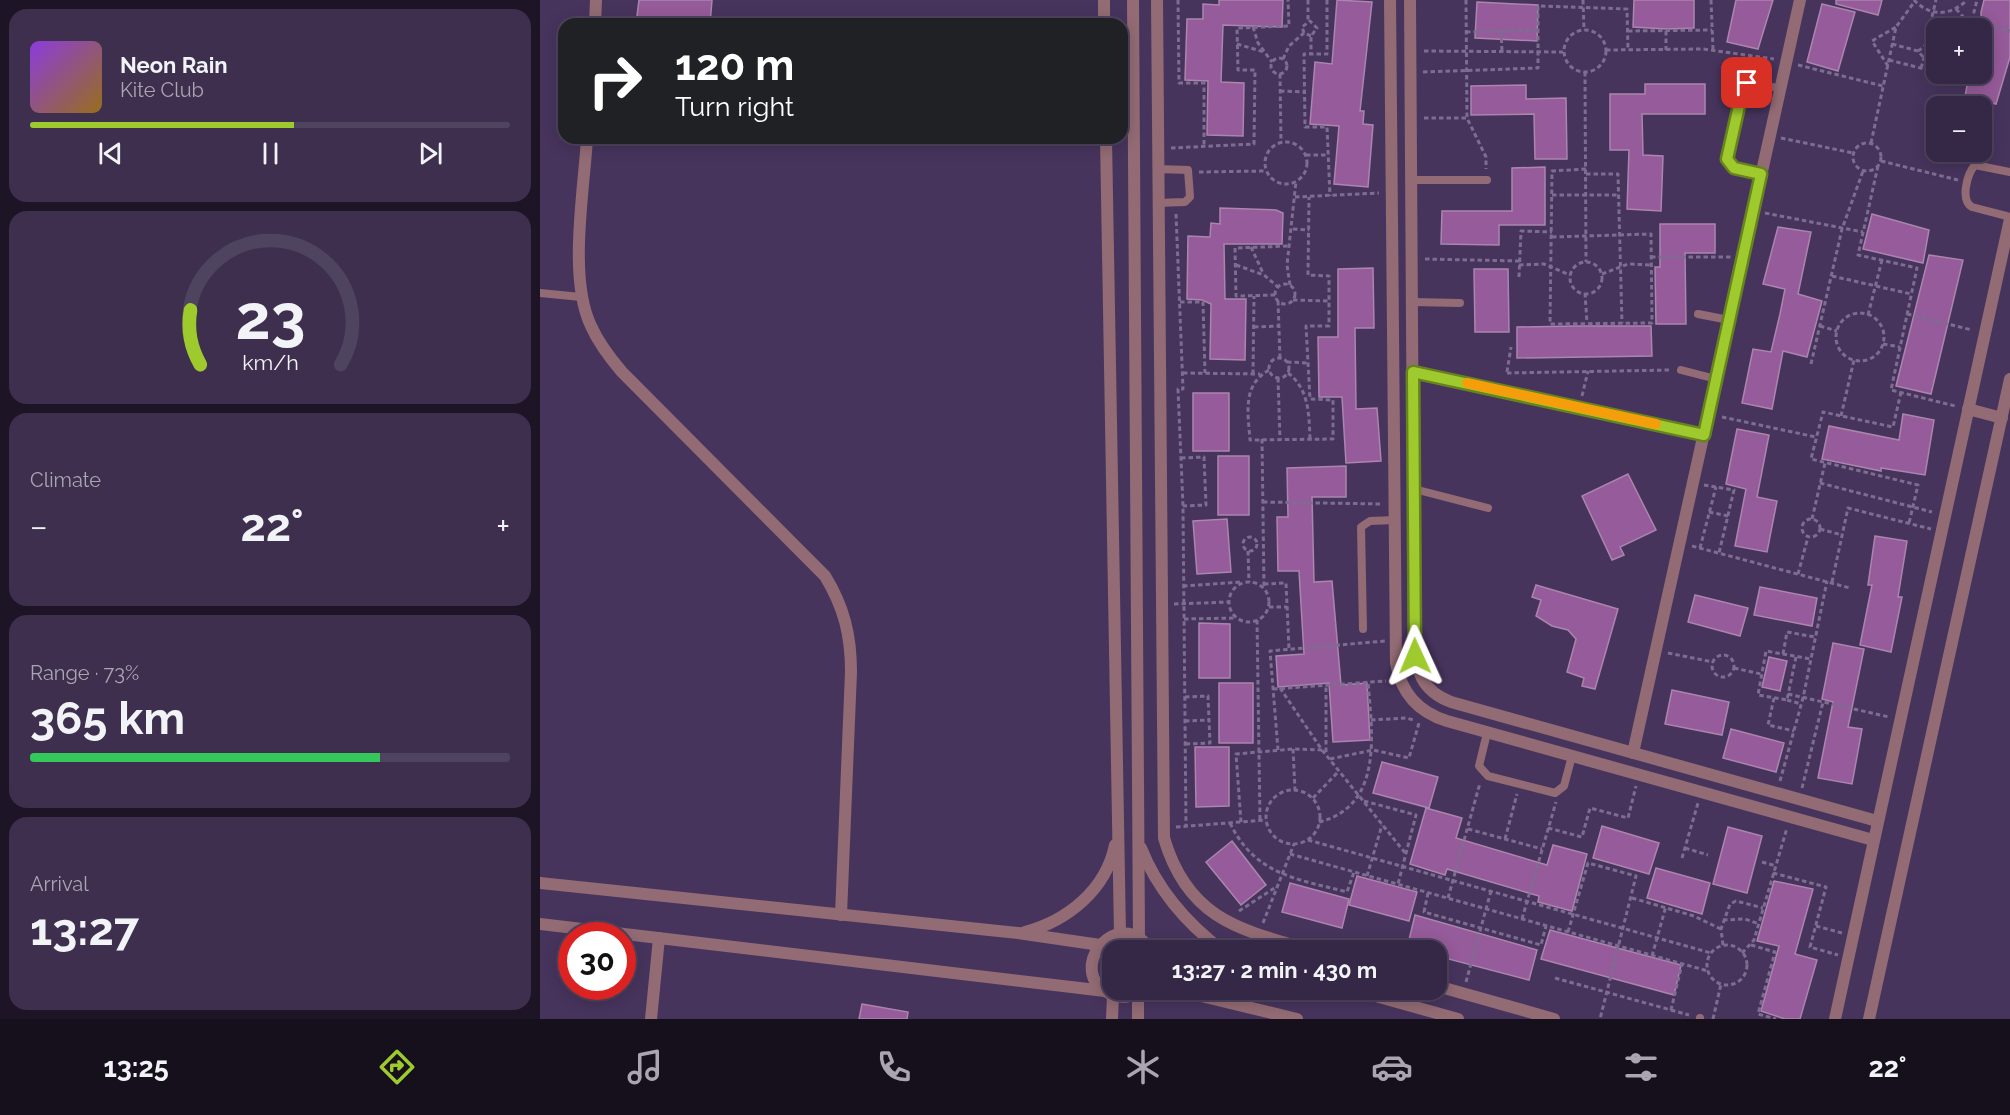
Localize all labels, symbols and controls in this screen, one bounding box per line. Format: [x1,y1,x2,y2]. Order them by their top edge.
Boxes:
map controls [1926,18,1992,162]
button: + [1926,18,1992,84]
text: 120 m [675,41,794,90]
icon: right [576,42,654,120]
text: Neon Rain [120,52,228,78]
pin [1721,57,1772,108]
icon: arrive [1730,66,1763,99]
text: Kite Club [120,78,204,102]
text: Turn right [675,91,794,122]
button: − [1926,96,1992,162]
icon: previous [94,137,127,170]
icon: pause [254,137,287,170]
icon: next [414,137,447,170]
text: 23 [235,280,305,354]
text: km/h [242,350,298,375]
text: Climate [30,468,101,492]
text: 22° [240,499,304,552]
text: − [30,507,48,546]
text: + [496,507,510,546]
position arrow [1383,624,1447,688]
text: Range · 73% [30,661,139,685]
text: 365 km [30,692,185,745]
text: Arrival [30,872,89,896]
text: 13:27 [30,903,139,956]
speed limit sign: 30 [558,922,636,1000]
text: 13:27 · 2 min · 430 m [1172,957,1377,983]
icon: directions [376,1046,418,1088]
icon: music [624,1046,666,1088]
icon: phone [873,1046,915,1088]
icon: climate [1122,1046,1164,1088]
icon: car [1371,1046,1413,1088]
icon: filters [1620,1046,1662,1088]
text: 13:25 [103,1052,169,1083]
text: 22° [1868,1052,1906,1083]

